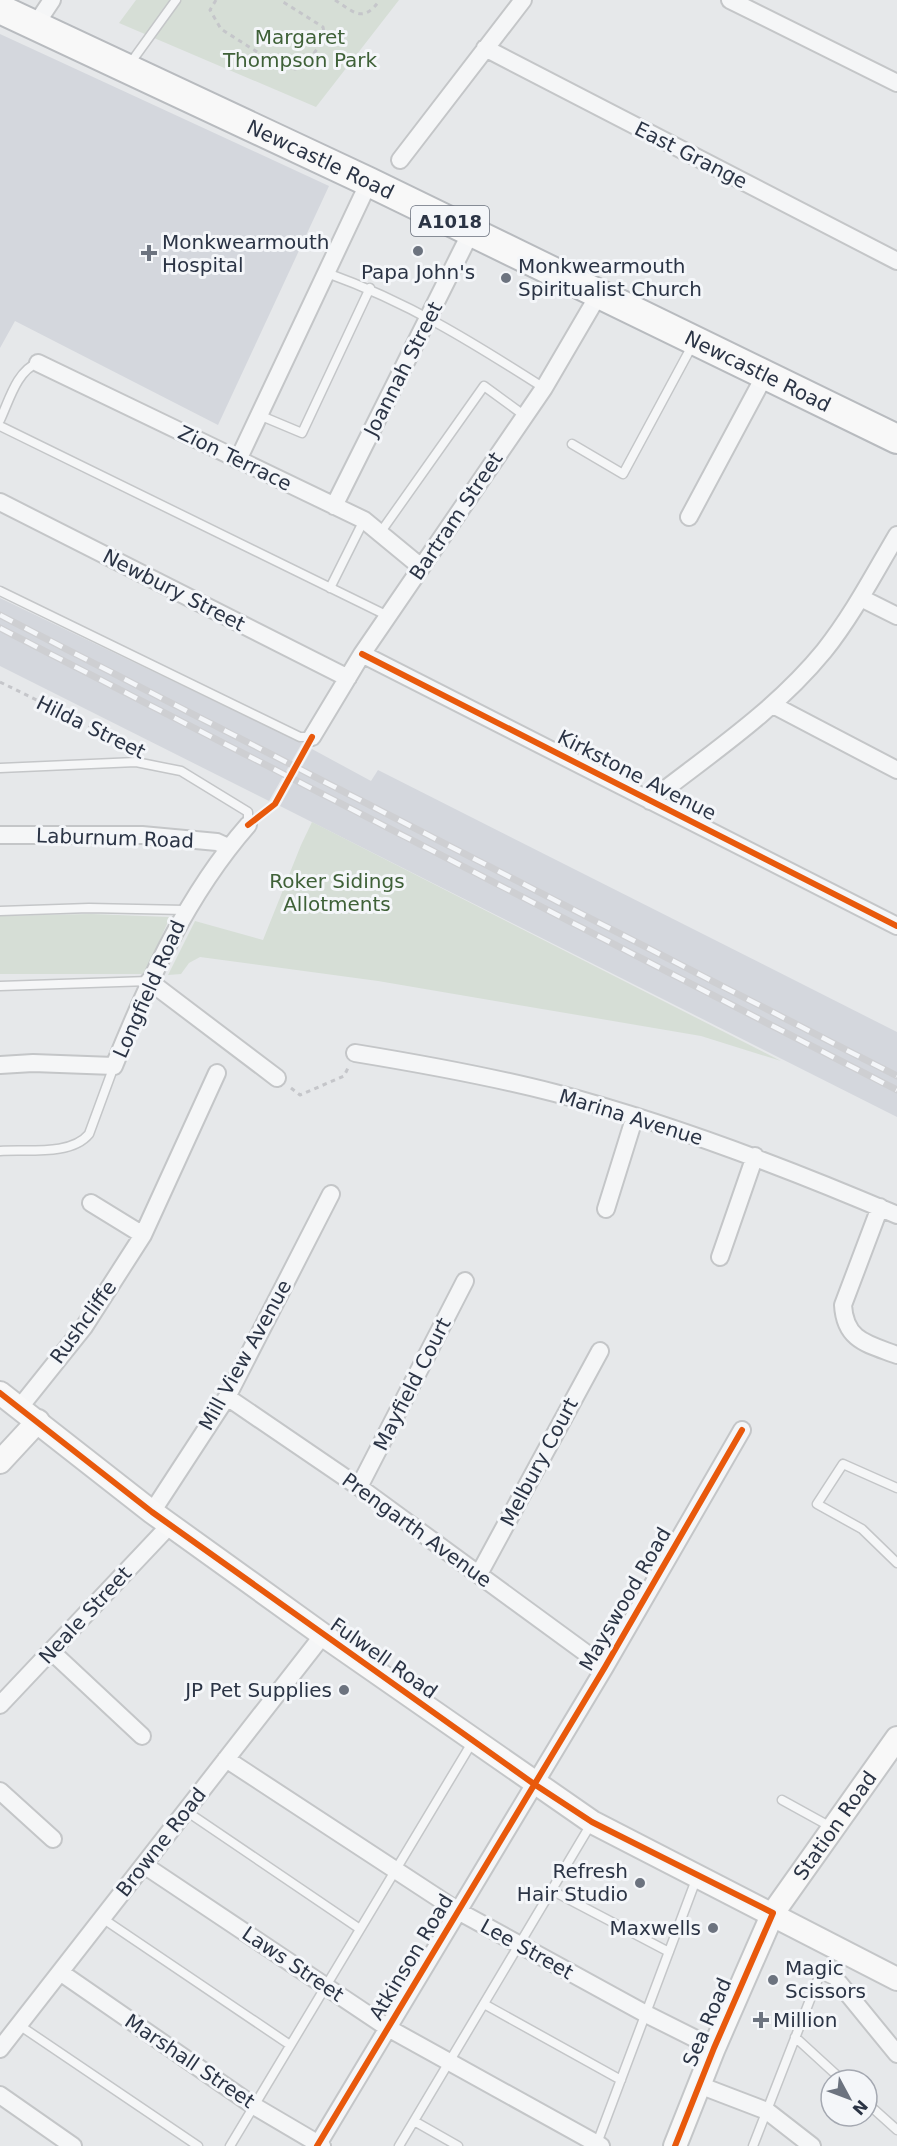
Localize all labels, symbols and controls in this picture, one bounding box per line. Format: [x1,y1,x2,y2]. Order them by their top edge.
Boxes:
park label: Margaret Thompson Park [222,25,378,72]
street label: Newcastle Road [243,115,398,204]
street label: East Grange [631,116,751,194]
road number: A1018 [411,206,489,236]
place label: Monkwearmouth Hospital [162,230,329,277]
marker: Monkwearmouth Hospital [140,244,158,262]
marker: Papa John's [411,244,425,258]
place label: Monkwearmouth Spiritualist Church [518,254,702,301]
place label: Papa John's [361,260,475,284]
marker: Monkwearmouth Spiritualist Church [499,271,513,285]
street label: Joannah Street [358,298,447,442]
street label: Newcastle Road [681,326,835,417]
street label: Zion Terrace [174,420,296,496]
street label: Bartram Street [404,447,508,585]
street label: Newbury Street [99,544,249,636]
street label: Hilda Street [33,690,150,764]
street label: Kirkstone Avenue [554,725,720,825]
street label: Laburnum Road [36,823,194,853]
park label: Roker Sidings Allotments [269,869,405,916]
street label: Longfield Road [108,916,190,1062]
street label: Marina Avenue [556,1084,706,1150]
street label: Rushcliffe [45,1276,121,1368]
street label: Mill View Avenue [194,1276,296,1434]
street label: Mayfield Court [368,1313,456,1454]
street label: Melbury Court [495,1394,583,1530]
street label: Prengarth Avenue [338,1468,496,1592]
street label: Mayswood Road [574,1523,676,1675]
street label: Neale Street [34,1561,136,1669]
street label: Fulwell Road [326,1612,442,1704]
place label: JP Pet Supplies [183,1678,332,1702]
marker: JP Pet Supplies [337,1683,351,1697]
street label: Station Road [788,1766,882,1885]
street label: Browne Road [111,1783,211,1901]
place label: Refresh Hair Studio [517,1859,628,1906]
marker: Refresh Hair Studio [633,1876,647,1890]
street label: Atkinson Road [364,1890,458,2024]
street label: Lee Street [476,1914,578,1984]
place label: Maxwells [609,1916,701,1940]
street label: Laws Street [238,1921,348,2007]
marker: Maxwells [706,1921,720,1935]
place label: Magic Scissors [785,1956,866,2003]
marker: Magic Scissors [766,1973,780,1987]
street label: Sea Road [678,1974,736,2070]
place label: Million [773,2008,837,2032]
street label: Marshall Street [121,2009,260,2113]
marker: Million [754,2013,768,2027]
north arrow [819,2068,879,2128]
text: N [848,2096,872,2119]

